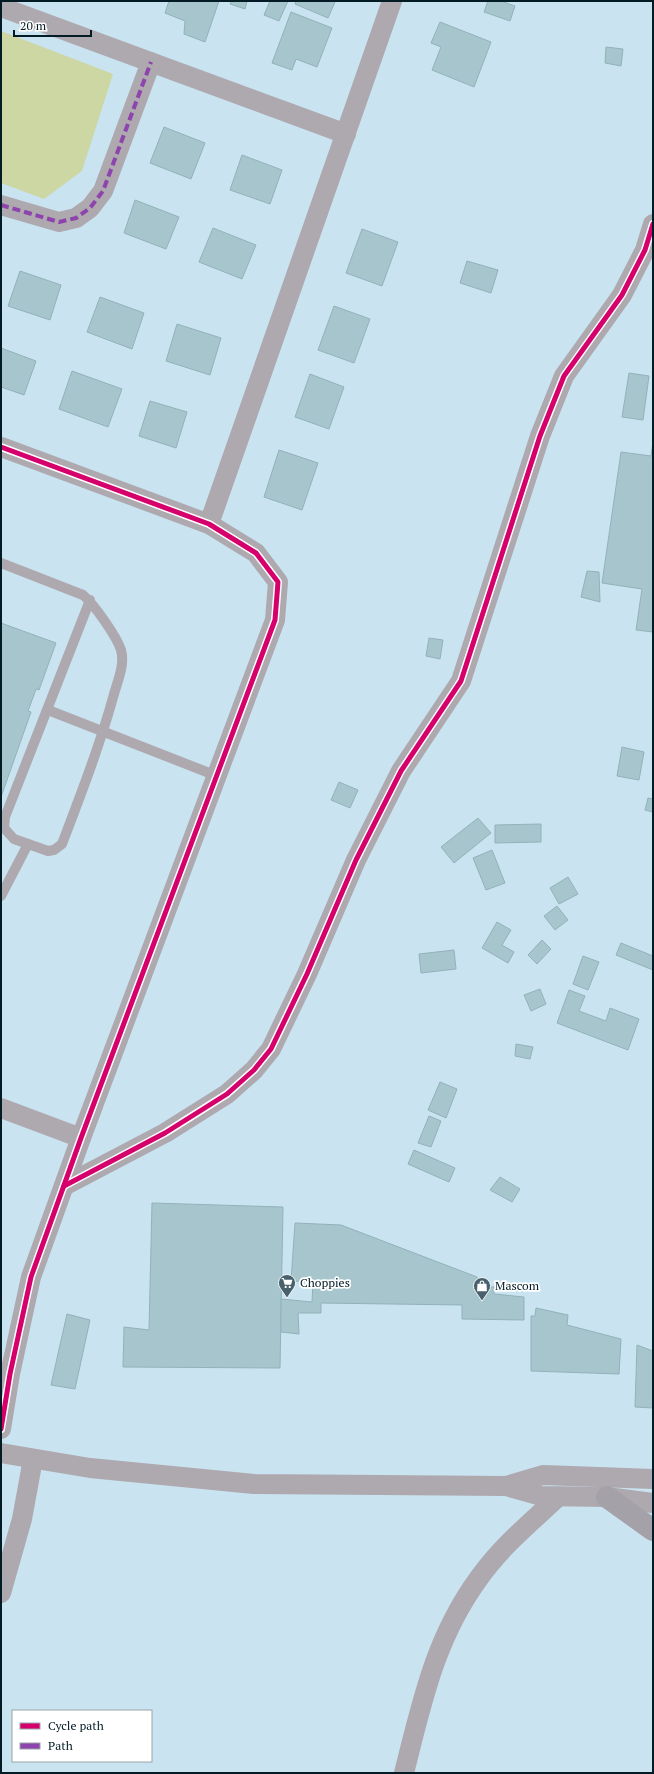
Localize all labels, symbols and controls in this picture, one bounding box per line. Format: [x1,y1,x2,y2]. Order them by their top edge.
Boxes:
scale bar [14,12,91,38]
text: 20 m [20,18,47,33]
supermarket icon: Choppies [277,1273,297,1298]
place label: Choppies [300,1275,350,1290]
shop icon: Mascom [472,1276,492,1301]
place label: Mascom [495,1278,540,1293]
legend [12,1710,152,1762]
text: Cycle path [48,1718,104,1733]
text: Path [48,1738,73,1753]

